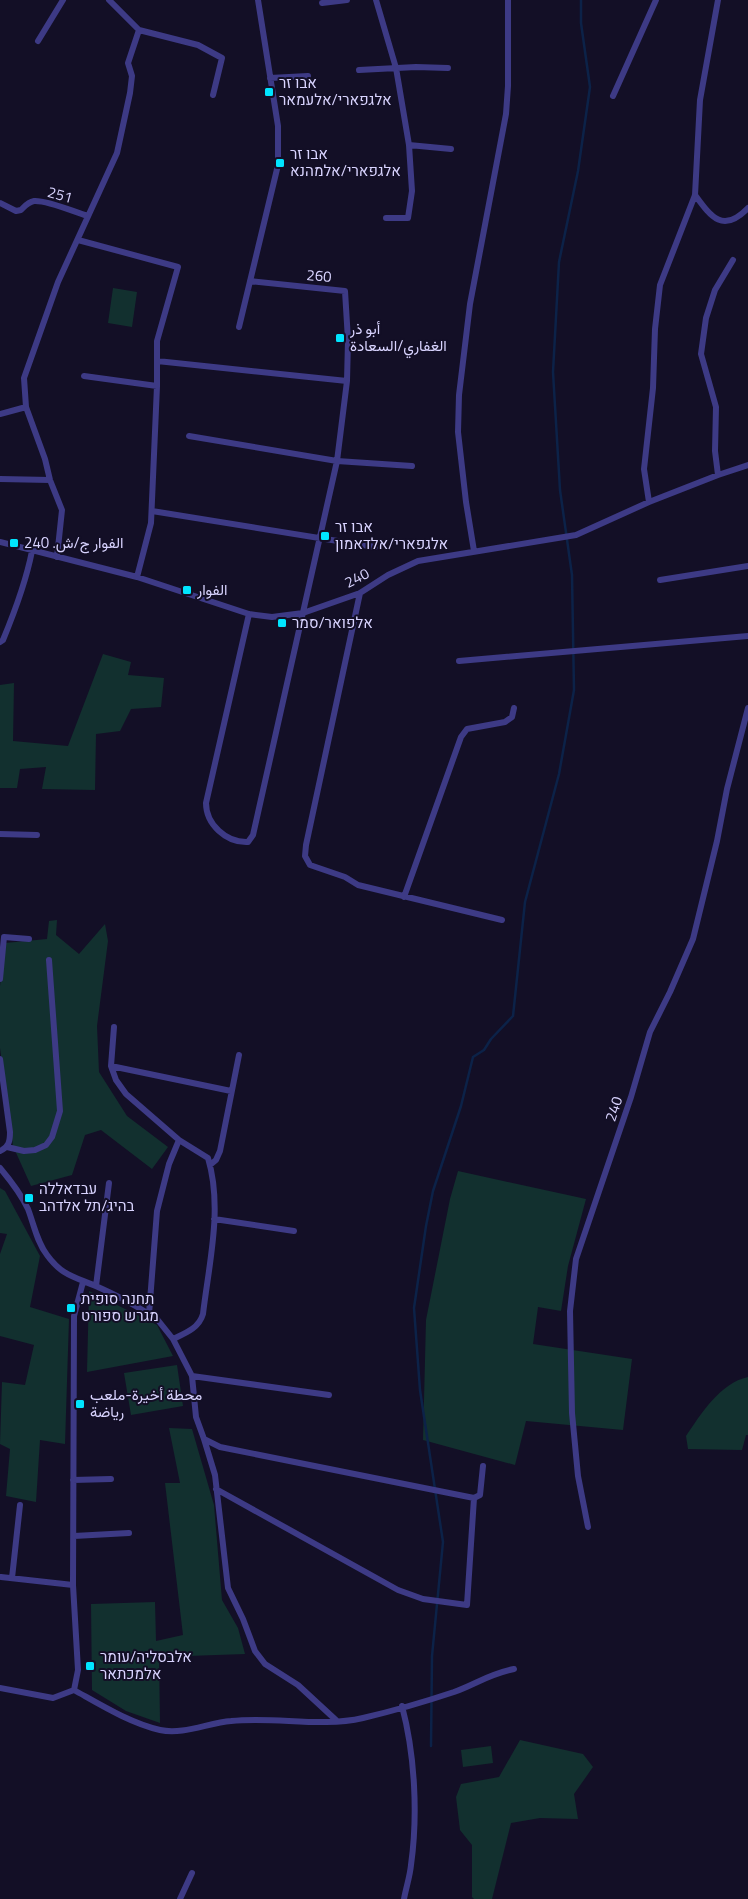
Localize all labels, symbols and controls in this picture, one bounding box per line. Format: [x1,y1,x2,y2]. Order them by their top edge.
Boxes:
place label: אבו זר אלגפארי/אלעמאר [279,71,392,111]
marker: אבו זר אלגפארי/אלעמאר [263,86,275,98]
place label: אבו זר אלגפארי/אלמהנא [290,142,401,182]
marker: אבו זר אלגפארי/אלמהנא [274,157,286,169]
street label: 251 [45,180,75,209]
street label: 260 [305,263,333,288]
place label: أبو ذر الغفاري/السعادة [349,317,447,359]
marker: أبو ذر الغفاري/السعادة [334,332,346,344]
place label: אבו זר אלגפארי/אלדאמון [335,515,448,555]
marker: אבו זר אלגפארי/אלדאמון [319,530,331,542]
place label: الفوار ج/ش. 240 [24,531,124,554]
marker: الفوار ج/ش. 240 [8,537,20,549]
street label: 240 [340,562,373,594]
place label: الفوار [196,578,228,601]
marker: الفوار [181,584,193,596]
place label: אלפואר/סמר [292,611,373,634]
marker: אלפואר/סמר [276,617,288,629]
street label: 240 [599,1093,628,1124]
place label: עבדאללה בהיג/תל אלדהב [39,1177,135,1217]
marker: עבדאללה בהיג/תל אלדהב [23,1192,35,1204]
place label: תחנה סופית מגרש ספורט [81,1287,159,1327]
marker: תחנה סופית מגרש ספורט [65,1302,77,1314]
place label: محطة أخيرة-ملعب رياضة [90,1383,202,1423]
marker: محطة أخيرة-ملعب رياضة [74,1398,86,1410]
place label: אלבסליה/עומר אלמכתאר [100,1645,192,1685]
marker: אלבסליה/עומר אלמכתאר [84,1660,96,1672]

